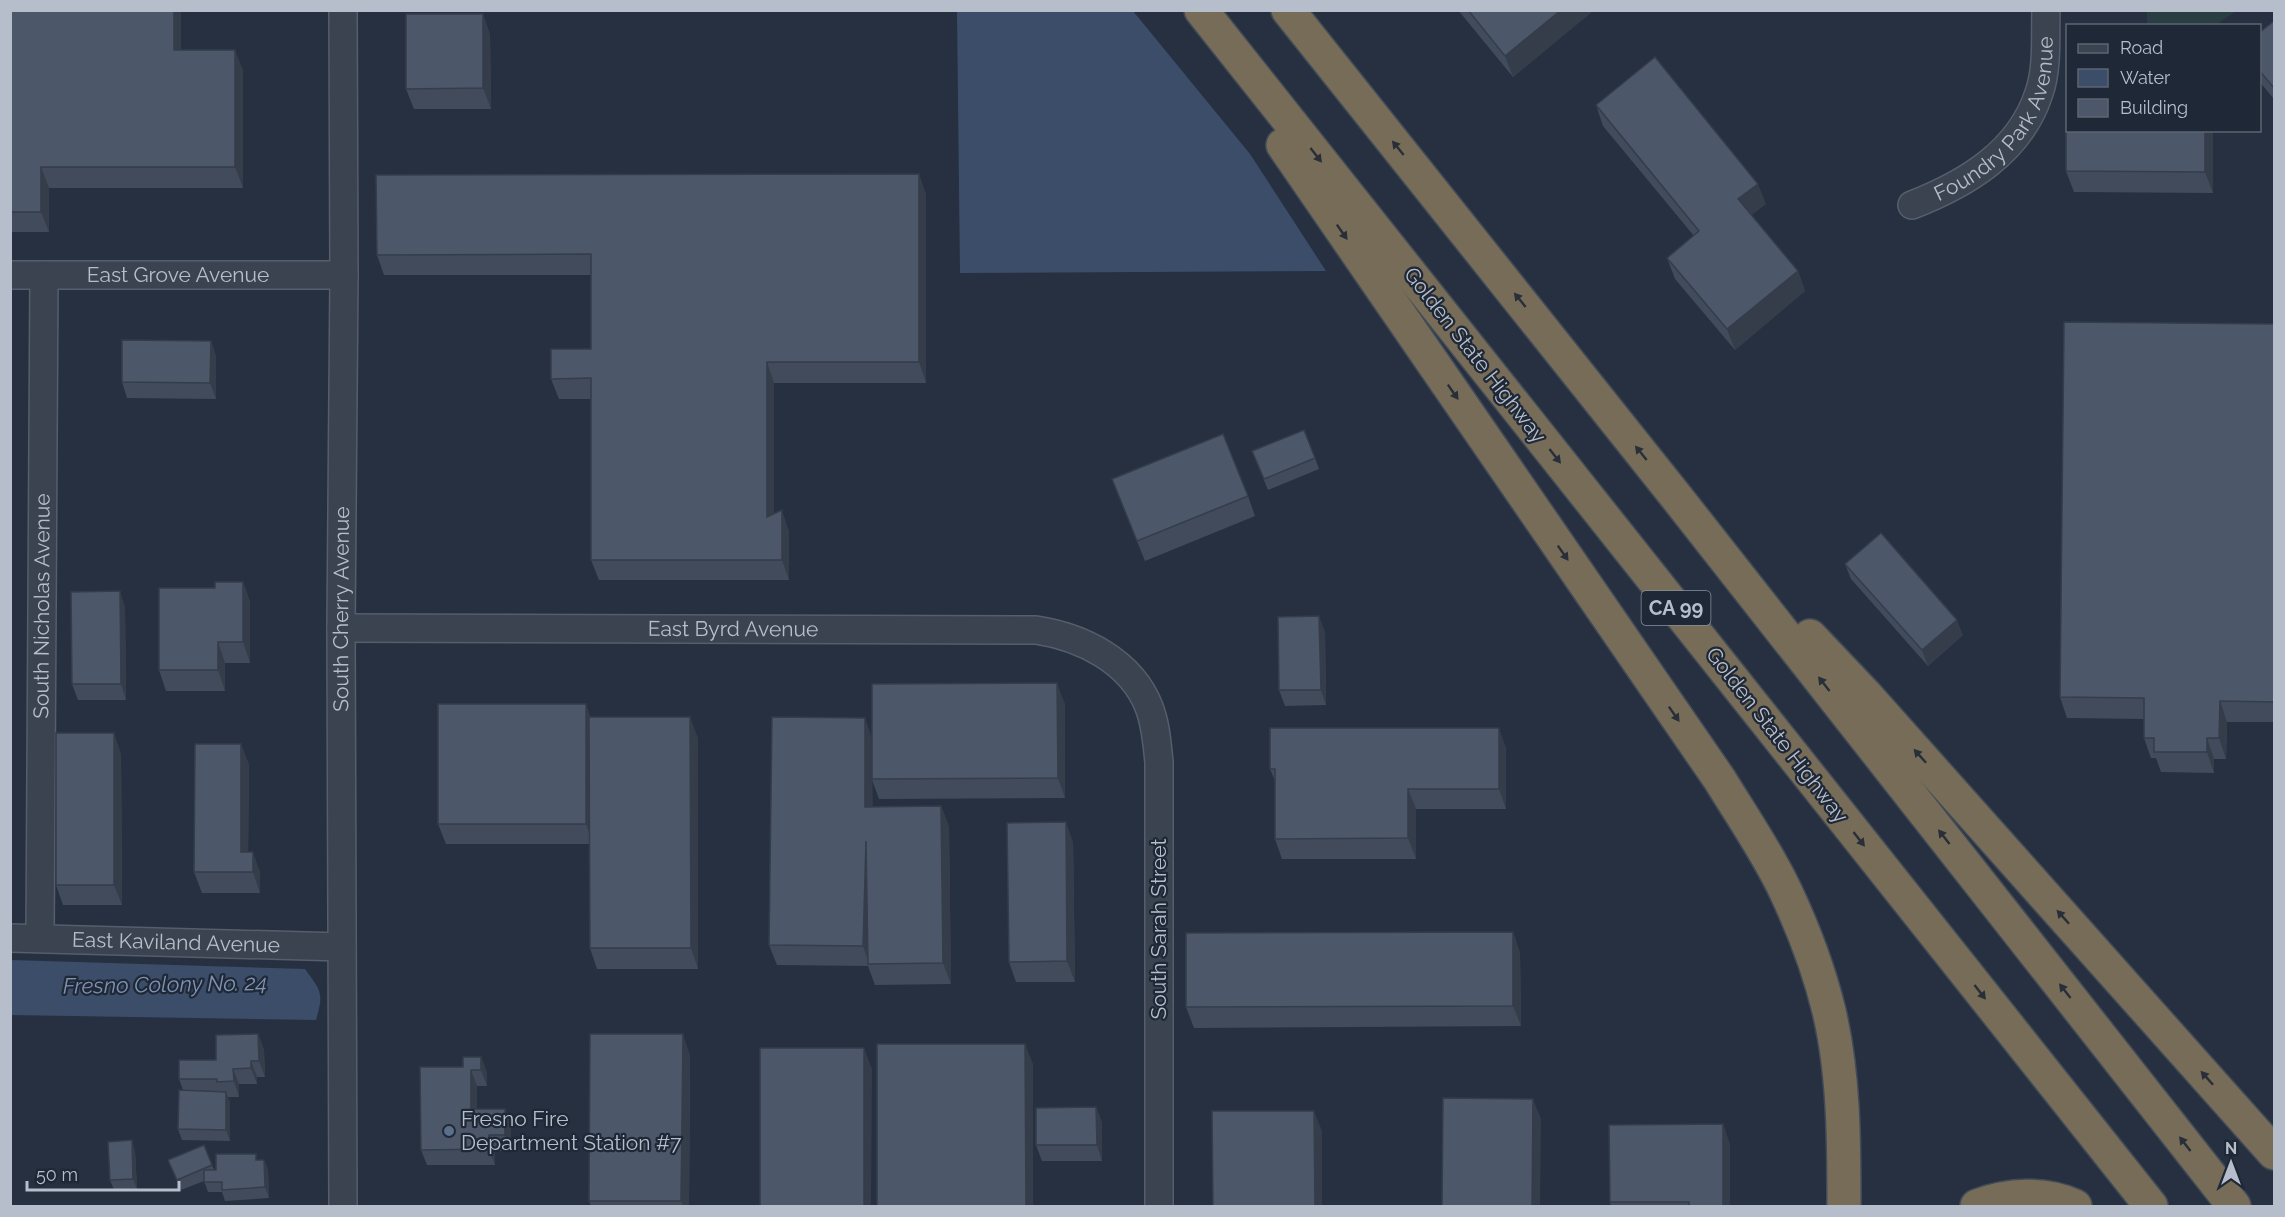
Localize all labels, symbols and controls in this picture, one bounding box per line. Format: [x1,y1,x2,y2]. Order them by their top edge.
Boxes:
legend [2066,24,2261,132]
street label: Foundry Park Avenue [1930,36,2058,206]
text: Road [2120,37,2163,58]
text: Water [2120,67,2171,88]
text: Building [2120,97,2188,118]
one-way arrow [1392,140,1405,156]
one-way arrow [1310,147,1323,163]
one-way arrow [1336,223,1348,239]
street label: East Grove Avenue [87,262,269,287]
street label: Golden State Highway [1399,262,1552,448]
one-way arrow [1514,293,1526,308]
one-way arrow [1447,384,1459,400]
one-way arrow [1635,445,1648,461]
one-way arrow [1548,448,1561,464]
street label: South Nicholas Avenue [28,493,55,719]
street label: South Cherry Avenue [328,506,354,712]
one-way arrow [1557,545,1568,561]
road number: CA 99 [1642,591,1710,625]
street label: East Byrd Avenue [648,616,818,641]
street label: Golden State Highway [1701,642,1854,828]
one-way arrow [1817,676,1830,692]
one-way arrow [1668,705,1680,721]
one-way arrow [1913,748,1927,763]
one-way arrow [1939,830,1951,845]
one-way arrow [1852,831,1865,847]
street label: South Sarah Street [1146,838,1171,1020]
one-way arrow [2057,910,2070,925]
street label: East Kaviland Avenue [72,927,280,957]
water label: Fresno Colony No. 24 [63,969,267,999]
one-way arrow [2059,983,2071,998]
one-way arrow [1973,984,1986,999]
one-way arrow [2201,1071,2214,1086]
place label: Fresno Fire Department Station #7 [461,1106,682,1155]
marker: Fresno Fire Department Station #7 [442,1124,456,1138]
north arrow [2201,1133,2261,1193]
one-way arrow [2179,1136,2192,1152]
text: N [2225,1139,2237,1158]
scale bar [27,1154,178,1192]
text: 50 m [36,1164,78,1185]

